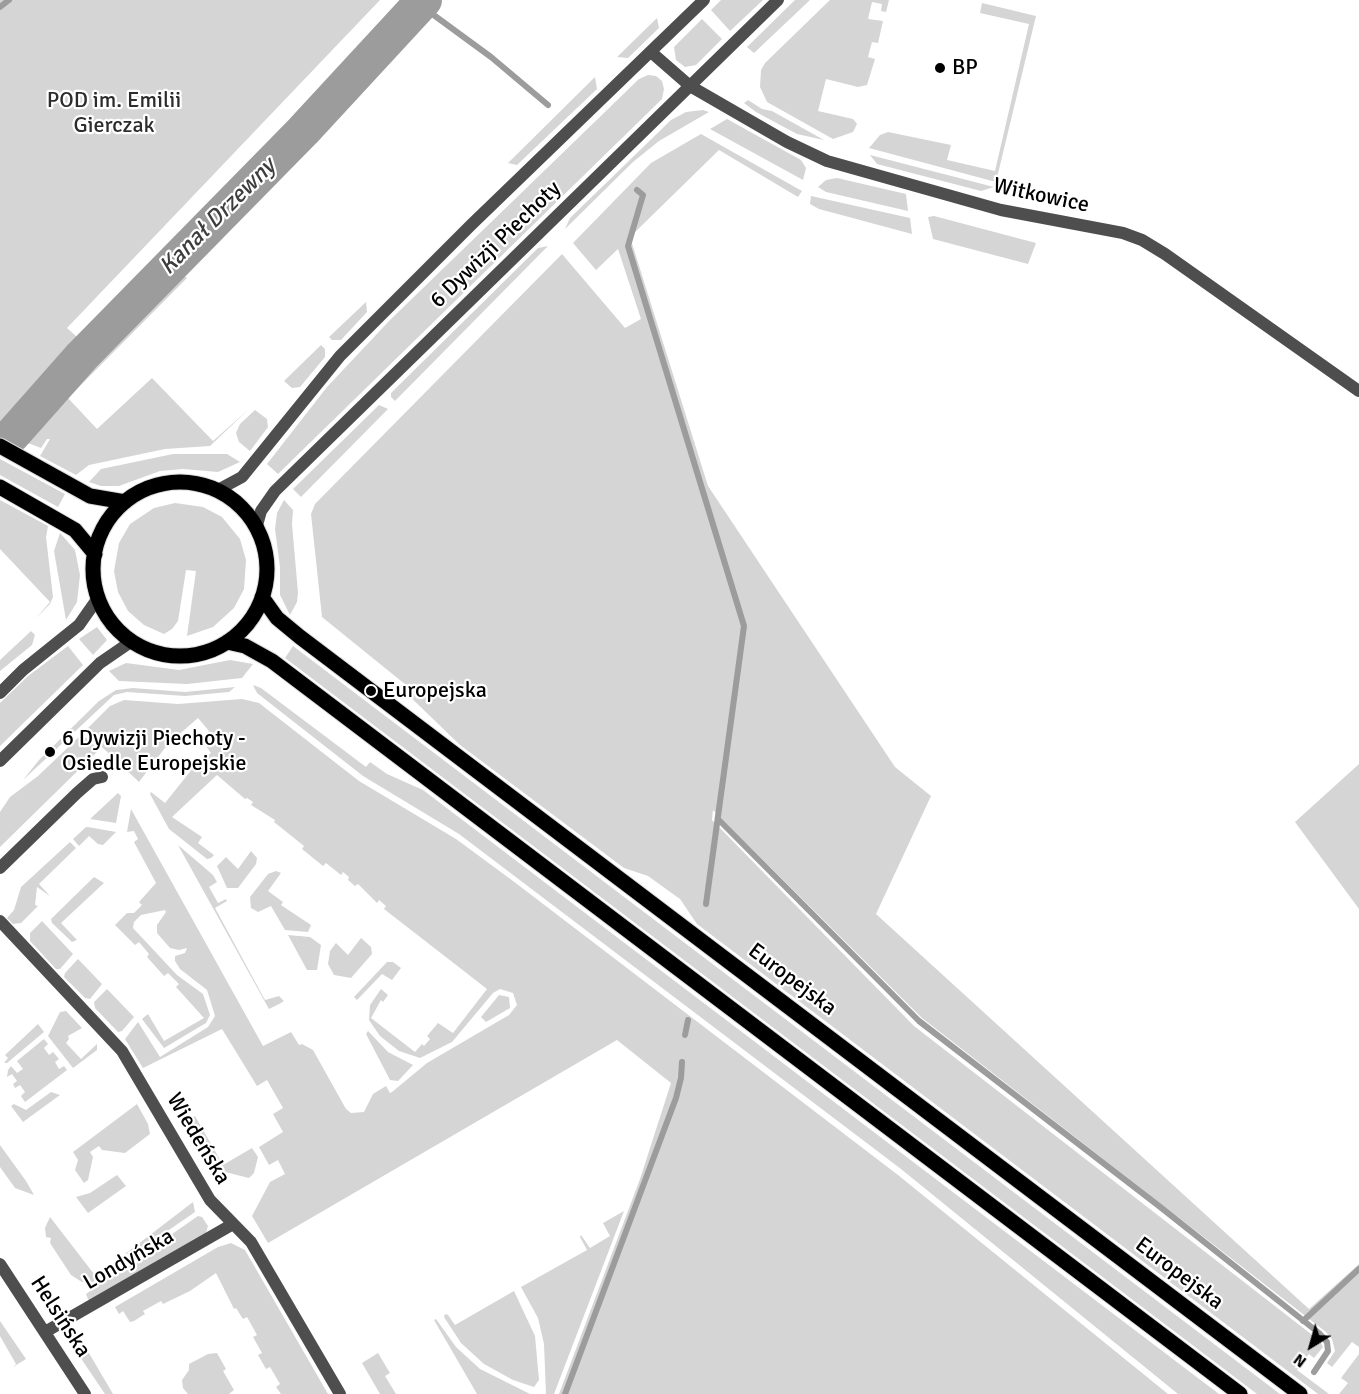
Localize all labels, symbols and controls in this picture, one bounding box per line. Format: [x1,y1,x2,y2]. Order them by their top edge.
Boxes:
place label: BP [952,55,978,81]
marker: BP [933,61,947,75]
park label: POD im. Emilii Gierczak [47,88,181,140]
water label: Kanał Drzewny [154,153,282,281]
street label: Witkowice [991,173,1091,219]
street label: 6 Dywizji Piechoty [425,176,567,314]
place label: Europejska [383,678,487,704]
marker: Europejska [364,684,378,698]
place label: 6 Dywizji Piechoty - Osiedle Europejskie [62,726,246,778]
marker: 6 Dywizji Piechoty - Osiedle Europejskie [43,745,57,759]
street label: Europejska [743,938,841,1022]
street label: Wiedeńska [160,1088,236,1190]
street label: Londyńska [79,1224,179,1296]
street label: Europejska [1130,1232,1228,1316]
street label: Helsińska [24,1271,96,1363]
north arrow [1281,1316,1341,1376]
text: N [1290,1349,1311,1372]

